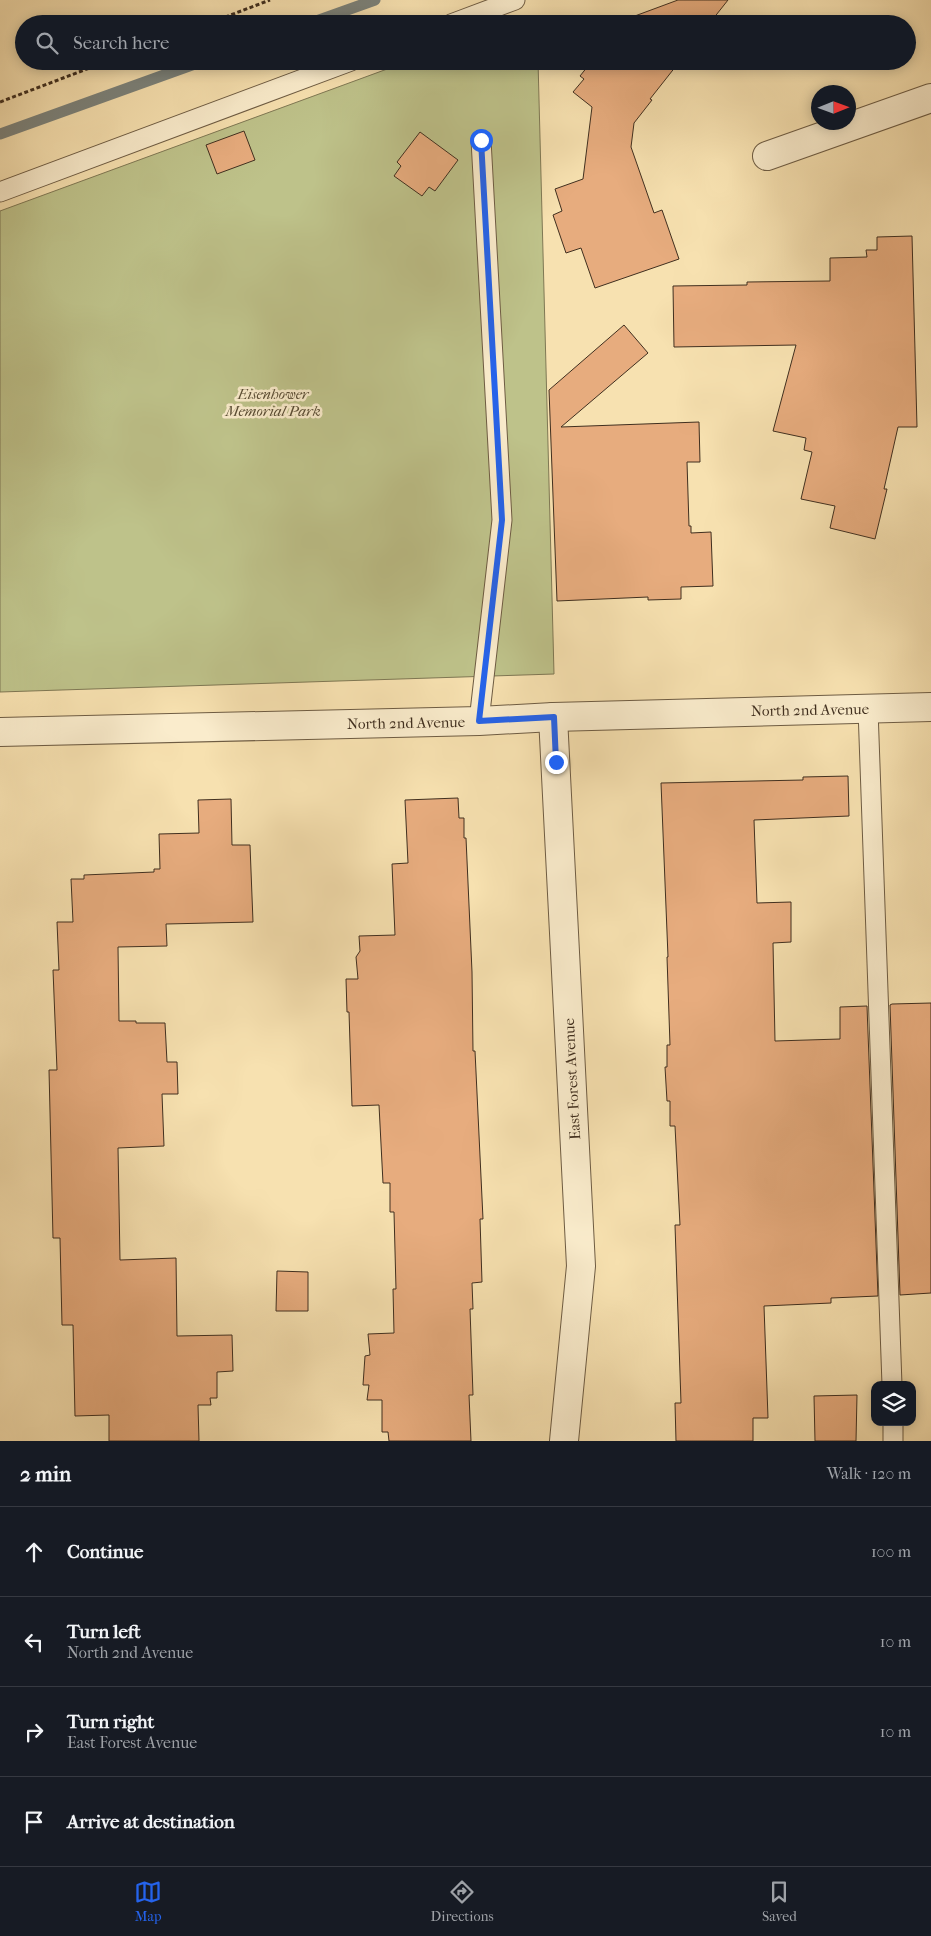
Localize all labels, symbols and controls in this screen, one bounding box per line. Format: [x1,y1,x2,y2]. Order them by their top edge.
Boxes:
search box [15,15,916,70]
icon: search [33,29,61,57]
text: Search here [73,32,169,54]
north arrow [811,85,856,130]
route start [470,129,493,152]
park label: Eisenhower Memorial Park [224,385,321,420]
street label: North 2nd Avenue [751,700,870,720]
street label: North 2nd Avenue [347,713,466,733]
route end [545,751,568,774]
street label: East Forest Avenue [560,1017,584,1140]
map controls [871,1381,916,1426]
button: layers [871,1381,916,1426]
text: 2 min [20,1462,71,1486]
text: Walk · 120 m [827,1464,911,1483]
icon: ahead [20,1538,48,1566]
text: Continue [67,1541,143,1563]
text: 100 m [871,1542,911,1561]
text: Turn left [67,1621,141,1643]
icon: left [20,1628,48,1656]
text: 10 m [880,1632,911,1651]
text: North 2nd Avenue [67,1643,193,1662]
text: Turn right [67,1711,154,1733]
icon: right [20,1718,48,1746]
text: 10 m [880,1722,911,1741]
text: East Forest Avenue [67,1733,197,1752]
icon: arrive [20,1808,48,1836]
text: Arrive at destination [67,1811,235,1833]
tab: Map [134,1878,162,1925]
tab: Directions [431,1878,494,1925]
tab: Saved [762,1878,797,1925]

